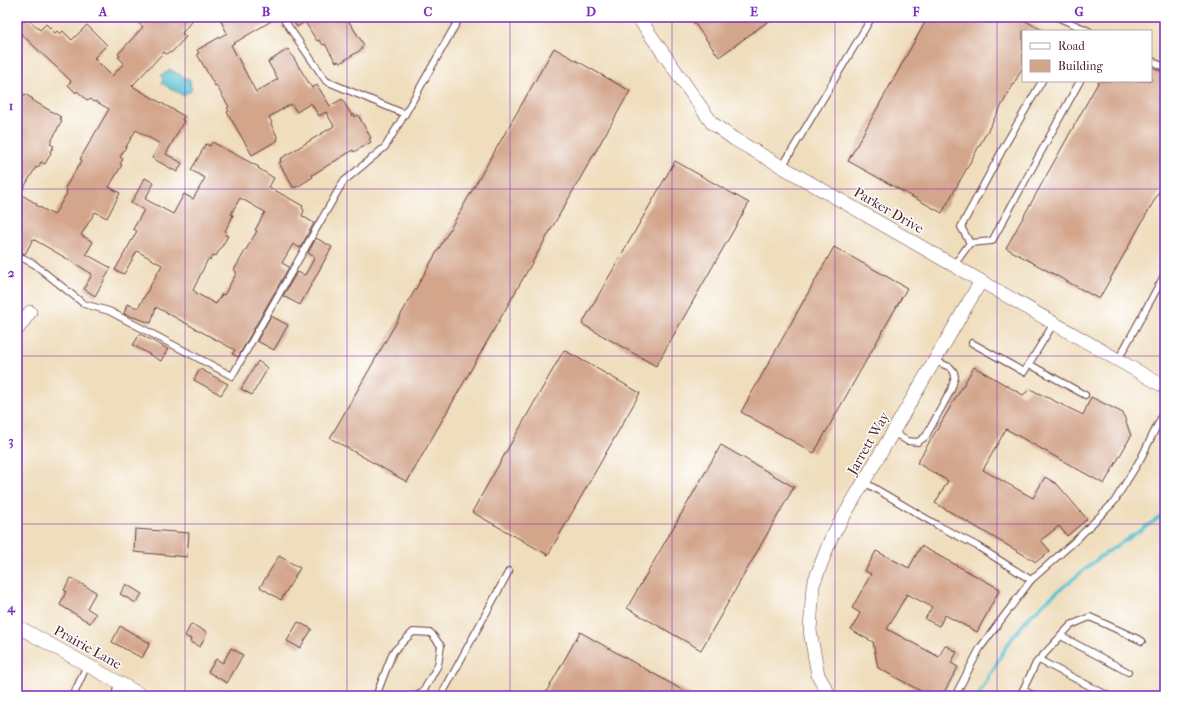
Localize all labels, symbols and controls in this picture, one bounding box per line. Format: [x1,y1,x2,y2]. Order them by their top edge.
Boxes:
text: A [98,4,108,19]
text: B [262,4,271,19]
text: C [424,4,433,19]
text: D [586,4,596,19]
text: E [750,4,758,19]
text: F [912,4,920,19]
text: G [1074,4,1084,19]
legend [1022,30,1152,82]
text: Road [1058,39,1085,53]
text: Building [1058,59,1103,73]
text: 1 [9,98,14,113]
street label: Parker Drive [851,184,927,237]
text: 2 [8,265,15,280]
street label: Jarrett Way [843,408,893,479]
text: 3 [8,433,14,449]
text: 4 [6,600,16,616]
street label: Prairie Lane [51,622,125,673]

